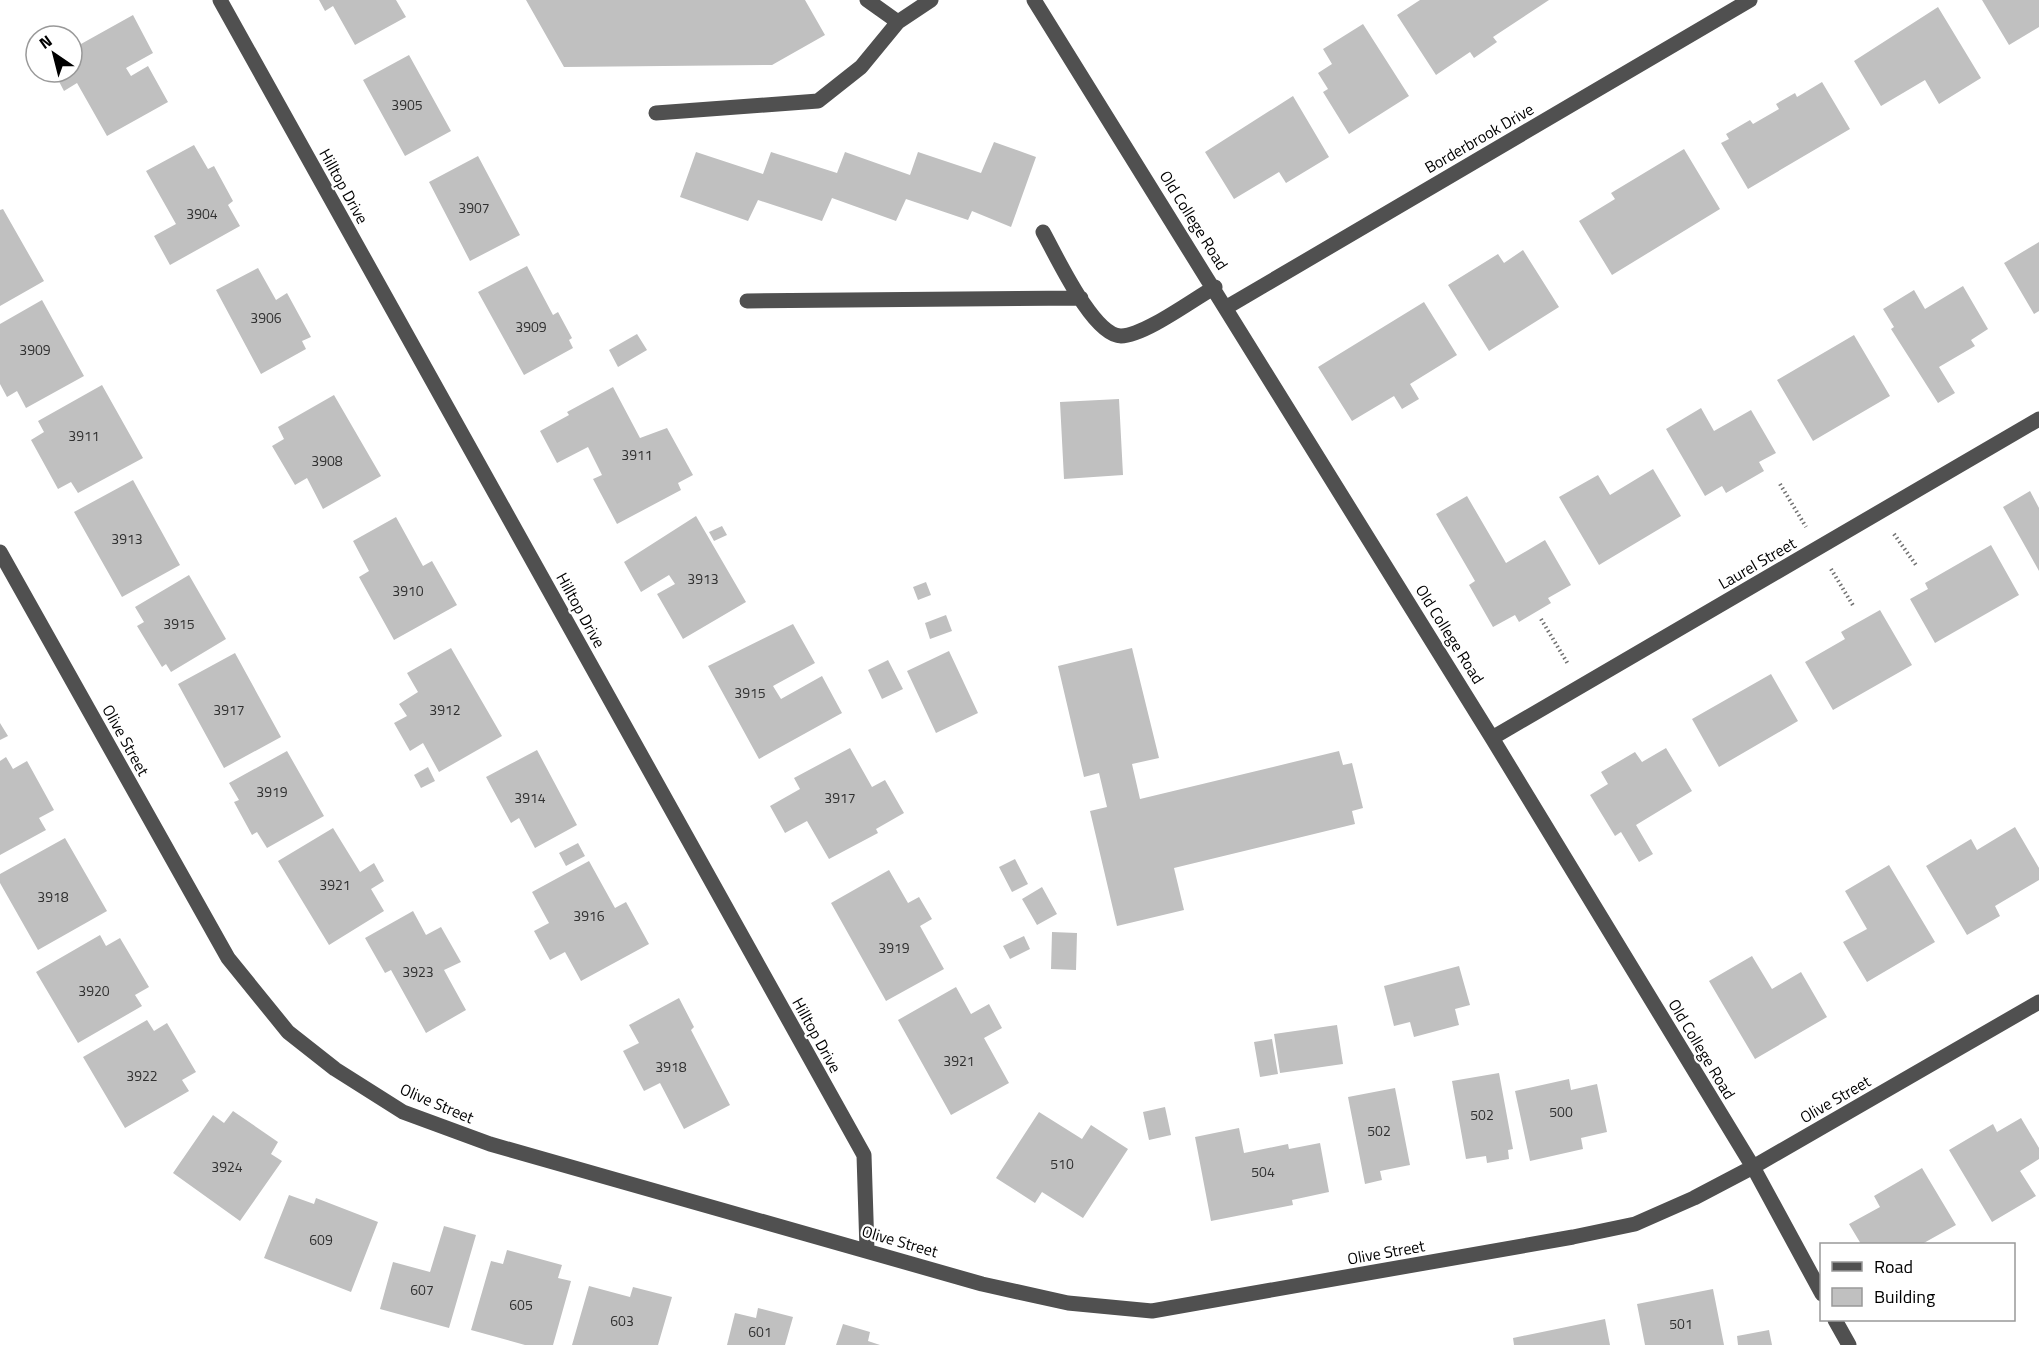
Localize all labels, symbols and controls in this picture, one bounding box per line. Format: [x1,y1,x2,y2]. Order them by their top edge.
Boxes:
north arrow [24,24,84,84]
text: N [34,29,57,55]
house number: 3905 [391,94,423,115]
street label: Borderbrook Drive [1420,97,1538,179]
street label: Hilltop Drive [313,144,375,228]
street label: Old College Road [1154,166,1234,274]
house number: 3907 [458,197,490,218]
house number: 3904 [186,203,218,224]
house number: 3906 [250,307,282,328]
house number: 3909 [515,316,547,337]
house number: 3909 [19,339,51,360]
house number: 3911 [68,425,100,446]
house number: 3911 [621,444,653,465]
house number: 3908 [311,450,343,471]
house number: 3913 [111,528,143,549]
street label: Laurel Street [1714,531,1801,595]
street label: Hilltop Drive [550,568,612,652]
house number: 3913 [687,568,719,589]
house number: 3910 [392,580,424,601]
street label: Old College Road [1410,580,1490,688]
house number: 3915 [163,613,195,634]
house number: 3915 [734,682,766,703]
house number: 3917 [213,699,245,720]
house number: 3912 [429,699,461,720]
street label: Olive Street [97,700,156,780]
house number: 3919 [256,781,288,802]
house number: 3914 [514,787,546,808]
house number: 3917 [824,787,856,808]
house number: 3921 [319,874,351,895]
house number: 3918 [37,886,69,907]
house number: 3916 [573,905,605,926]
house number: 3919 [878,937,910,958]
house number: 3923 [402,961,434,982]
house number: 3920 [78,980,110,1001]
street label: Hilltop Drive [786,993,848,1077]
street label: Old College Road [1663,994,1741,1104]
house number: 3921 [943,1050,975,1071]
house number: 3918 [655,1056,687,1077]
house number: 3922 [126,1065,158,1086]
street label: Olive Street [1795,1069,1875,1129]
street label: Olive Street [396,1077,478,1129]
house number: 500 [1549,1101,1573,1122]
house number: 502 [1470,1104,1494,1125]
house number: 502 [1367,1120,1391,1141]
house number: 510 [1050,1153,1074,1174]
house number: 3924 [211,1156,243,1177]
house number: 504 [1251,1161,1275,1182]
street label: Olive Street [859,1219,941,1263]
house number: 609 [309,1229,333,1250]
street label: Olive Street [1345,1233,1427,1271]
legend [1820,1243,2015,1321]
text: Road [1874,1253,1913,1280]
house number: 607 [410,1279,434,1300]
text: Building [1874,1283,1935,1310]
house number: 605 [509,1294,533,1315]
house number: 603 [610,1310,634,1331]
house number: 501 [1669,1313,1693,1334]
house number: 601 [748,1321,772,1342]

